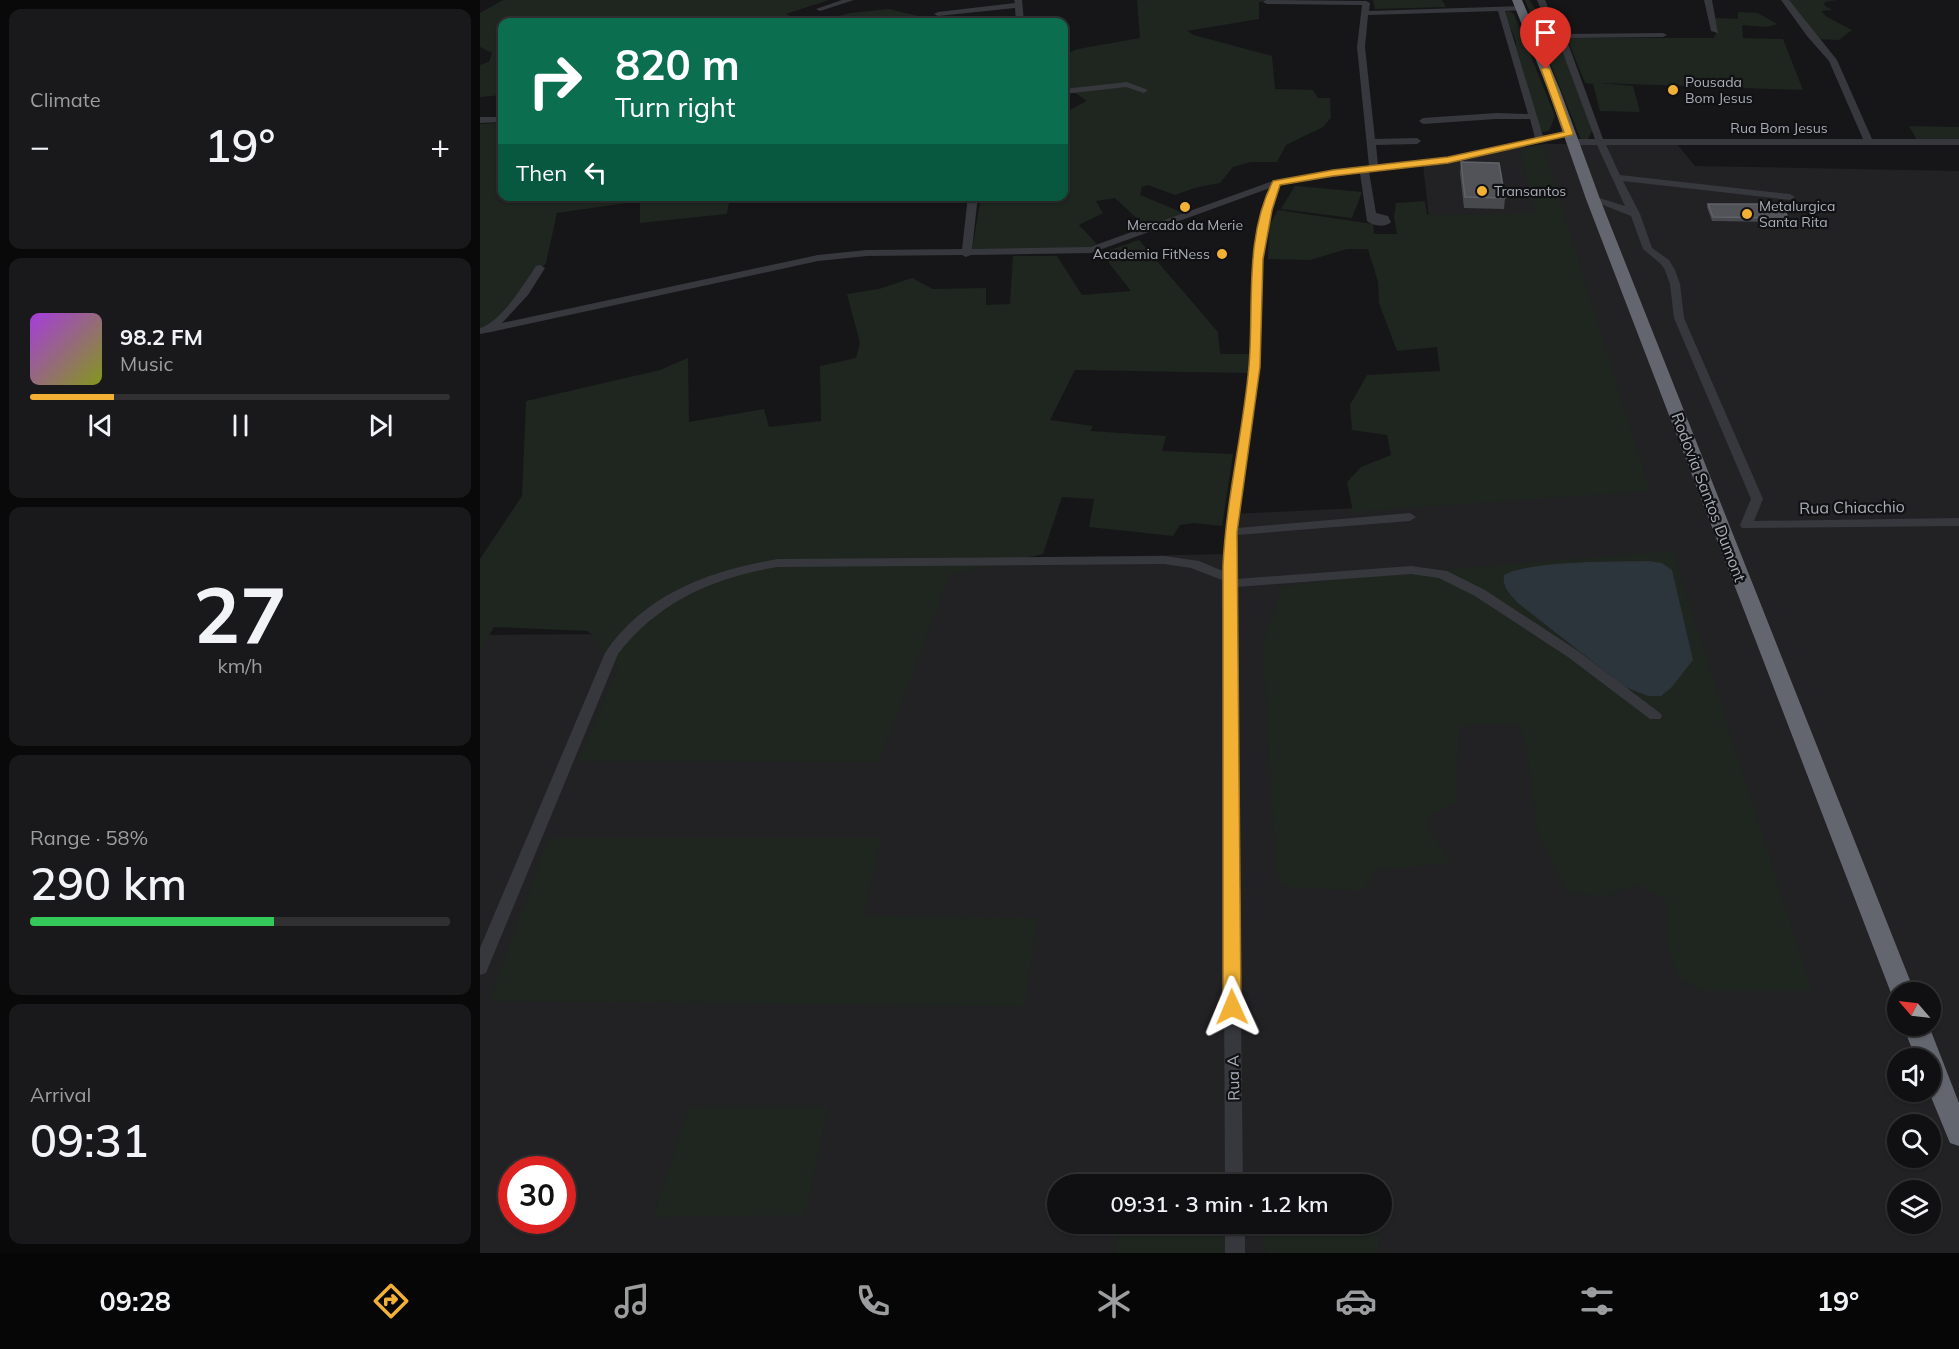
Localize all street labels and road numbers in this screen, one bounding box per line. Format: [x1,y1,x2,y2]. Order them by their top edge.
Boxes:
street label: Rua Bom Jesus [1730,119,1828,137]
street label: Rodovia Santos Dumont [1667,409,1751,585]
street label: Rua Chiacchio [1799,496,1905,518]
street label: Rua A [1223,1055,1243,1101]

